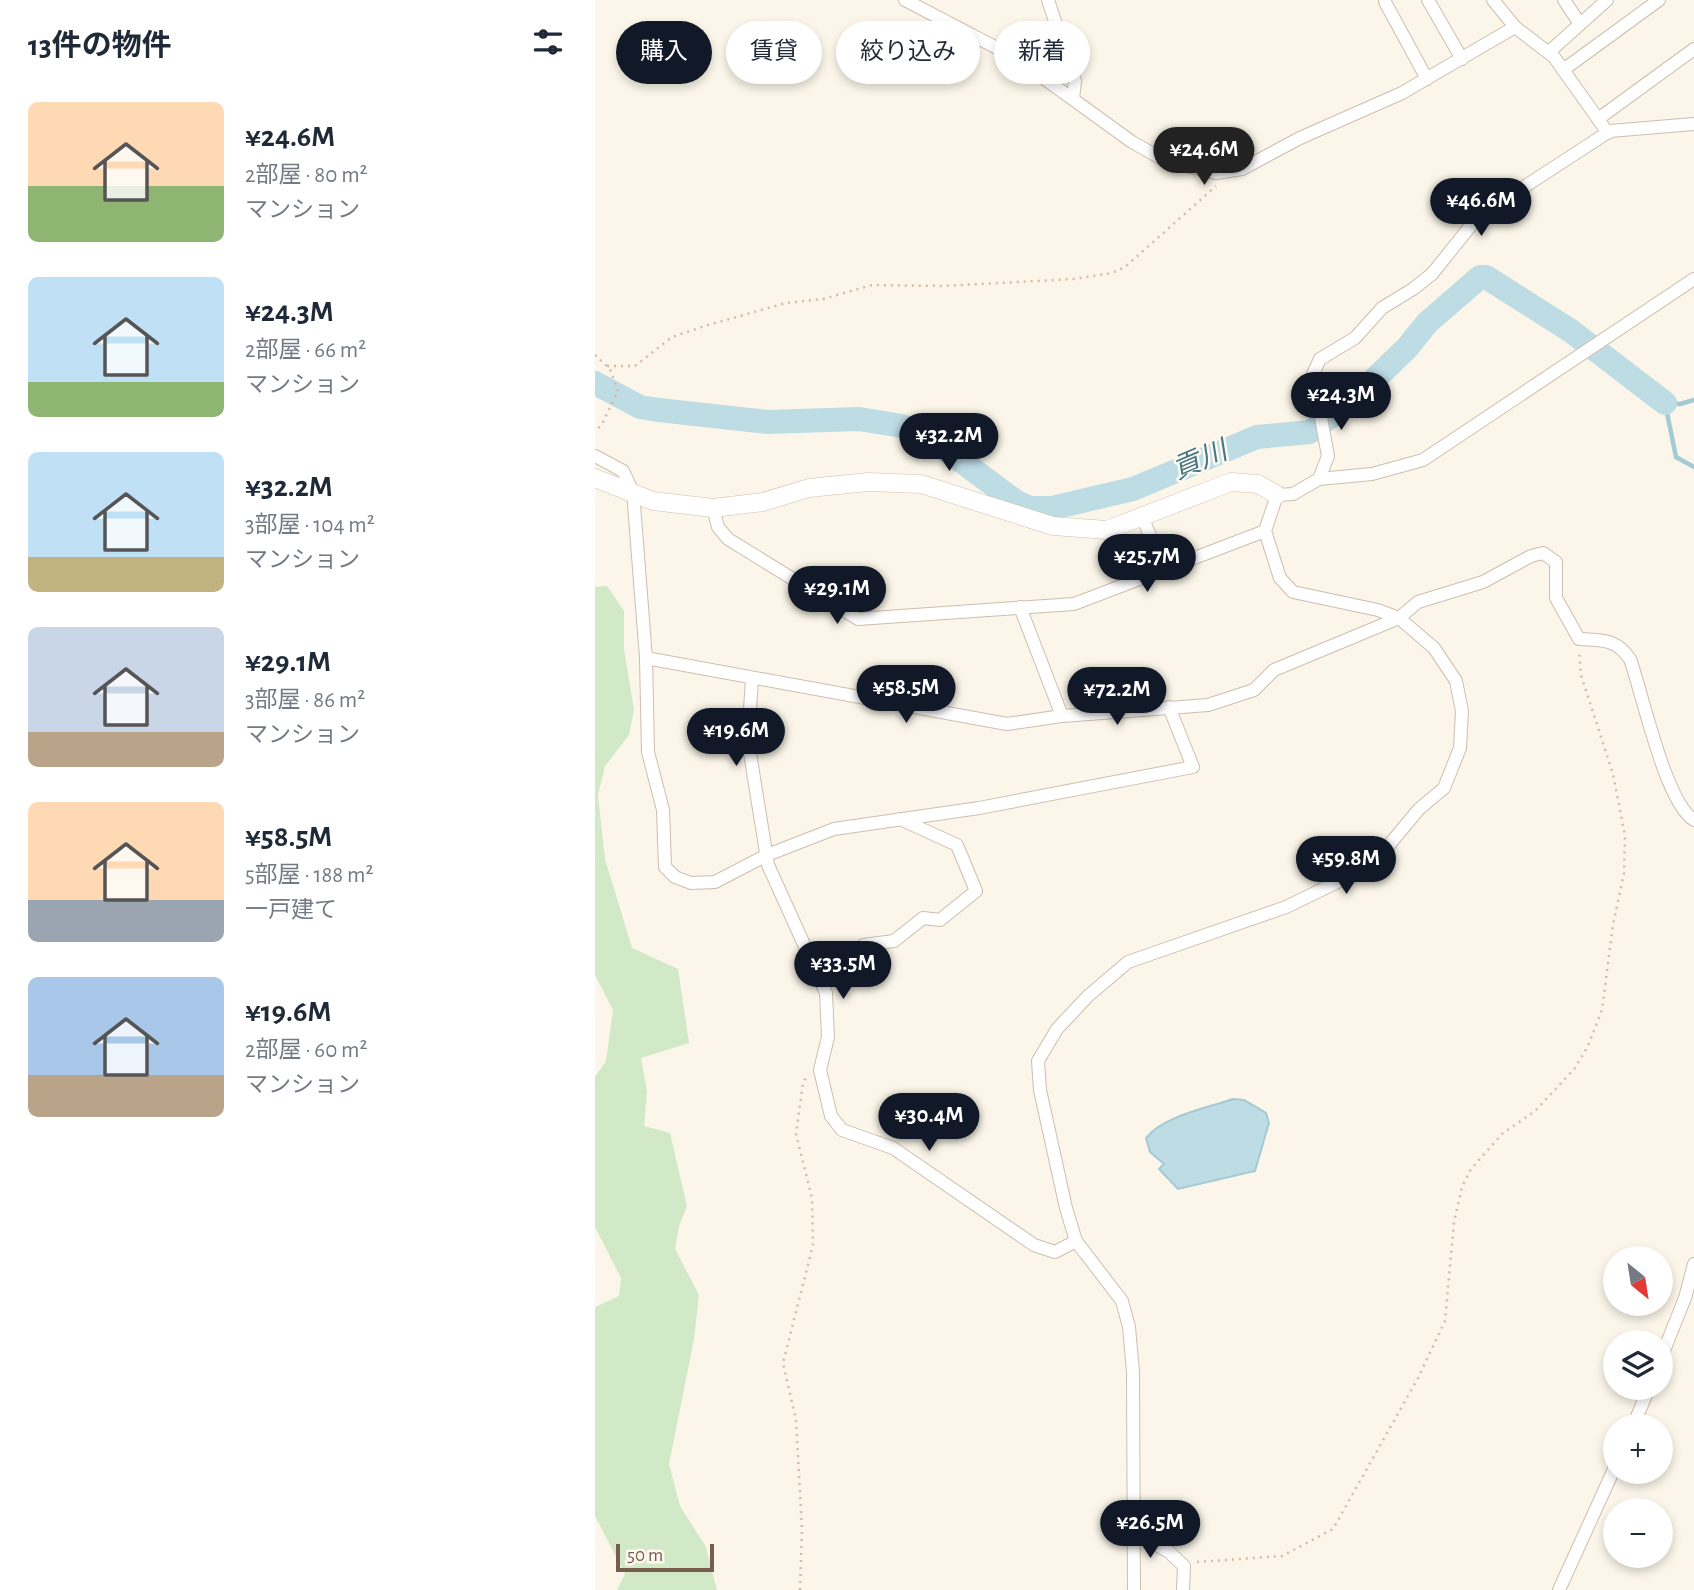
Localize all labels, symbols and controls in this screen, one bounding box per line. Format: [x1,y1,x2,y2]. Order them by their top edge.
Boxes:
chip: 購入 [616,21,712,84]
chip: 賃貸 [726,21,822,84]
chip: 絞り込み [836,21,980,84]
chip: 新着 [994,21,1090,84]
icon: filters [529,23,567,61]
text: 13件の物件 [28,31,172,61]
text: ¥24.6M [245,122,335,152]
pin: ¥24.6M [1147,128,1261,187]
icon: home [84,130,168,214]
text: ¥24.6M [1169,138,1239,161]
text: 2部屋 · 80 m² [245,164,368,187]
pin: ¥46.6M [1424,178,1538,238]
text: ¥46.6M [1446,189,1516,212]
text: マンション [245,199,360,222]
text: ¥24.3M [245,297,334,327]
icon: home [84,305,168,389]
text: 2部屋 · 66 m² [245,339,366,362]
pin: ¥24.3M [1284,372,1398,432]
text: マンション [245,374,360,397]
text: ¥24.3M [1307,383,1375,406]
pin: ¥32.2M [892,414,1006,473]
text: ¥32.2M [915,424,983,447]
water label: 貢川 [1168,435,1234,485]
text: ¥32.2M [245,472,333,502]
icon: home [84,480,168,564]
text: 3部屋 · 104 m² [245,514,375,537]
pin: ¥25.7M [1090,534,1204,594]
text: ¥25.7M [1114,545,1180,568]
text: マンション [245,549,360,572]
pin: ¥29.1M [780,566,894,626]
text: ¥29.1M [804,577,870,600]
text: ¥29.1M [245,647,331,677]
icon: home [84,655,168,739]
pin: ¥58.5M [849,666,963,725]
pin: ¥72.2M [1060,668,1174,727]
text: ¥58.5M [873,676,939,699]
text: ¥72.2M [1083,678,1151,701]
text: 3部屋 · 86 m² [245,689,365,712]
pin: ¥19.6M [679,708,793,768]
text: ¥19.6M [703,719,769,742]
text: マンション [245,724,360,747]
text: ¥58.5M [245,822,332,852]
icon: home [84,830,168,914]
pin: ¥59.8M [1289,836,1403,896]
text: ¥59.8M [1312,847,1380,870]
text: 5部屋 · 188 m² [245,864,373,887]
text: 一戸建て [245,899,337,922]
pin: ¥33.5M [786,942,900,1001]
text: ¥33.5M [810,952,876,975]
text: ¥19.6M [245,997,331,1027]
icon: home [84,1005,168,1089]
text: 2部屋 · 60 m² [245,1039,368,1062]
text: マンション [245,1074,360,1097]
pin: ¥30.4M [872,1094,986,1153]
text: ¥30.4M [894,1104,964,1127]
north arrow [1603,1246,1673,1316]
map controls [1603,1246,1673,1568]
button: layers [1603,1330,1673,1400]
button: + [1603,1414,1673,1484]
button: − [1603,1498,1673,1568]
pin: ¥26.5M [1093,1500,1207,1560]
text: ¥26.5M [1116,1511,1184,1534]
scale bar [616,1541,714,1573]
text: 50 m [627,1546,663,1565]

